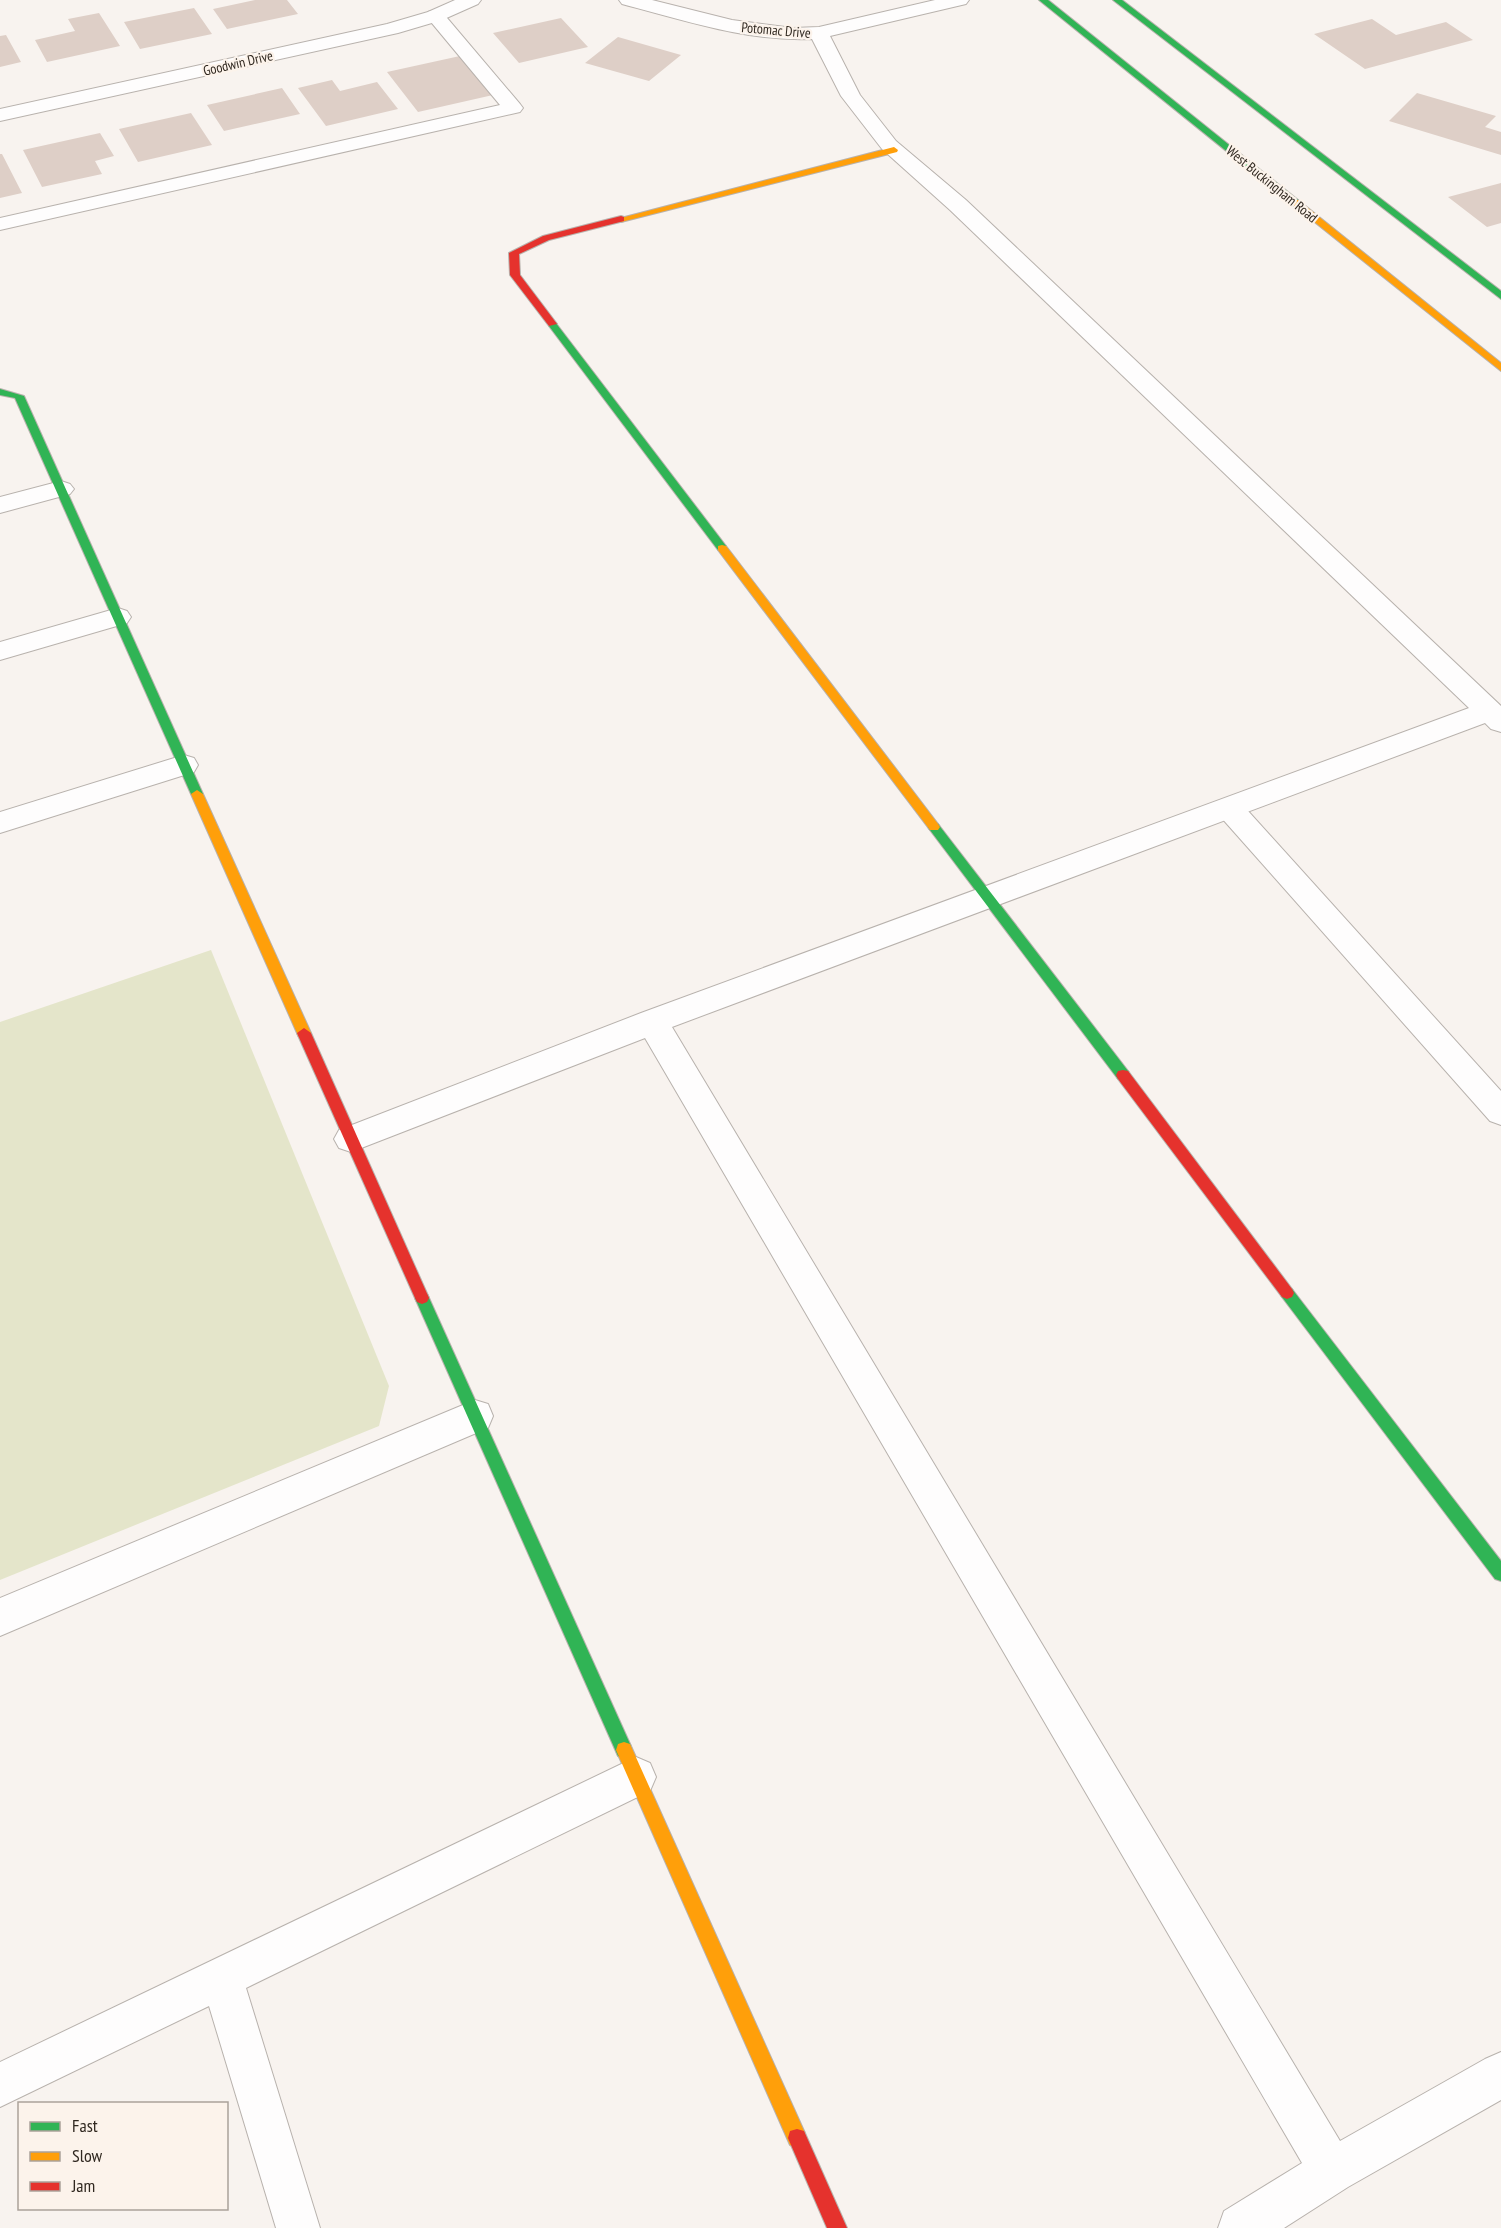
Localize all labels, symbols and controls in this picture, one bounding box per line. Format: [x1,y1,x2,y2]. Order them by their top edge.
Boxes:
street label: Potomac Drive [741,18,812,42]
street label: Goodwin Drive [201,46,275,80]
street label: West Buckingham Road [1223,142,1321,226]
legend [18,2102,228,2210]
text: Fast [72,2114,98,2137]
text: Slow [72,2144,103,2167]
text: Jam [71,2174,95,2197]

